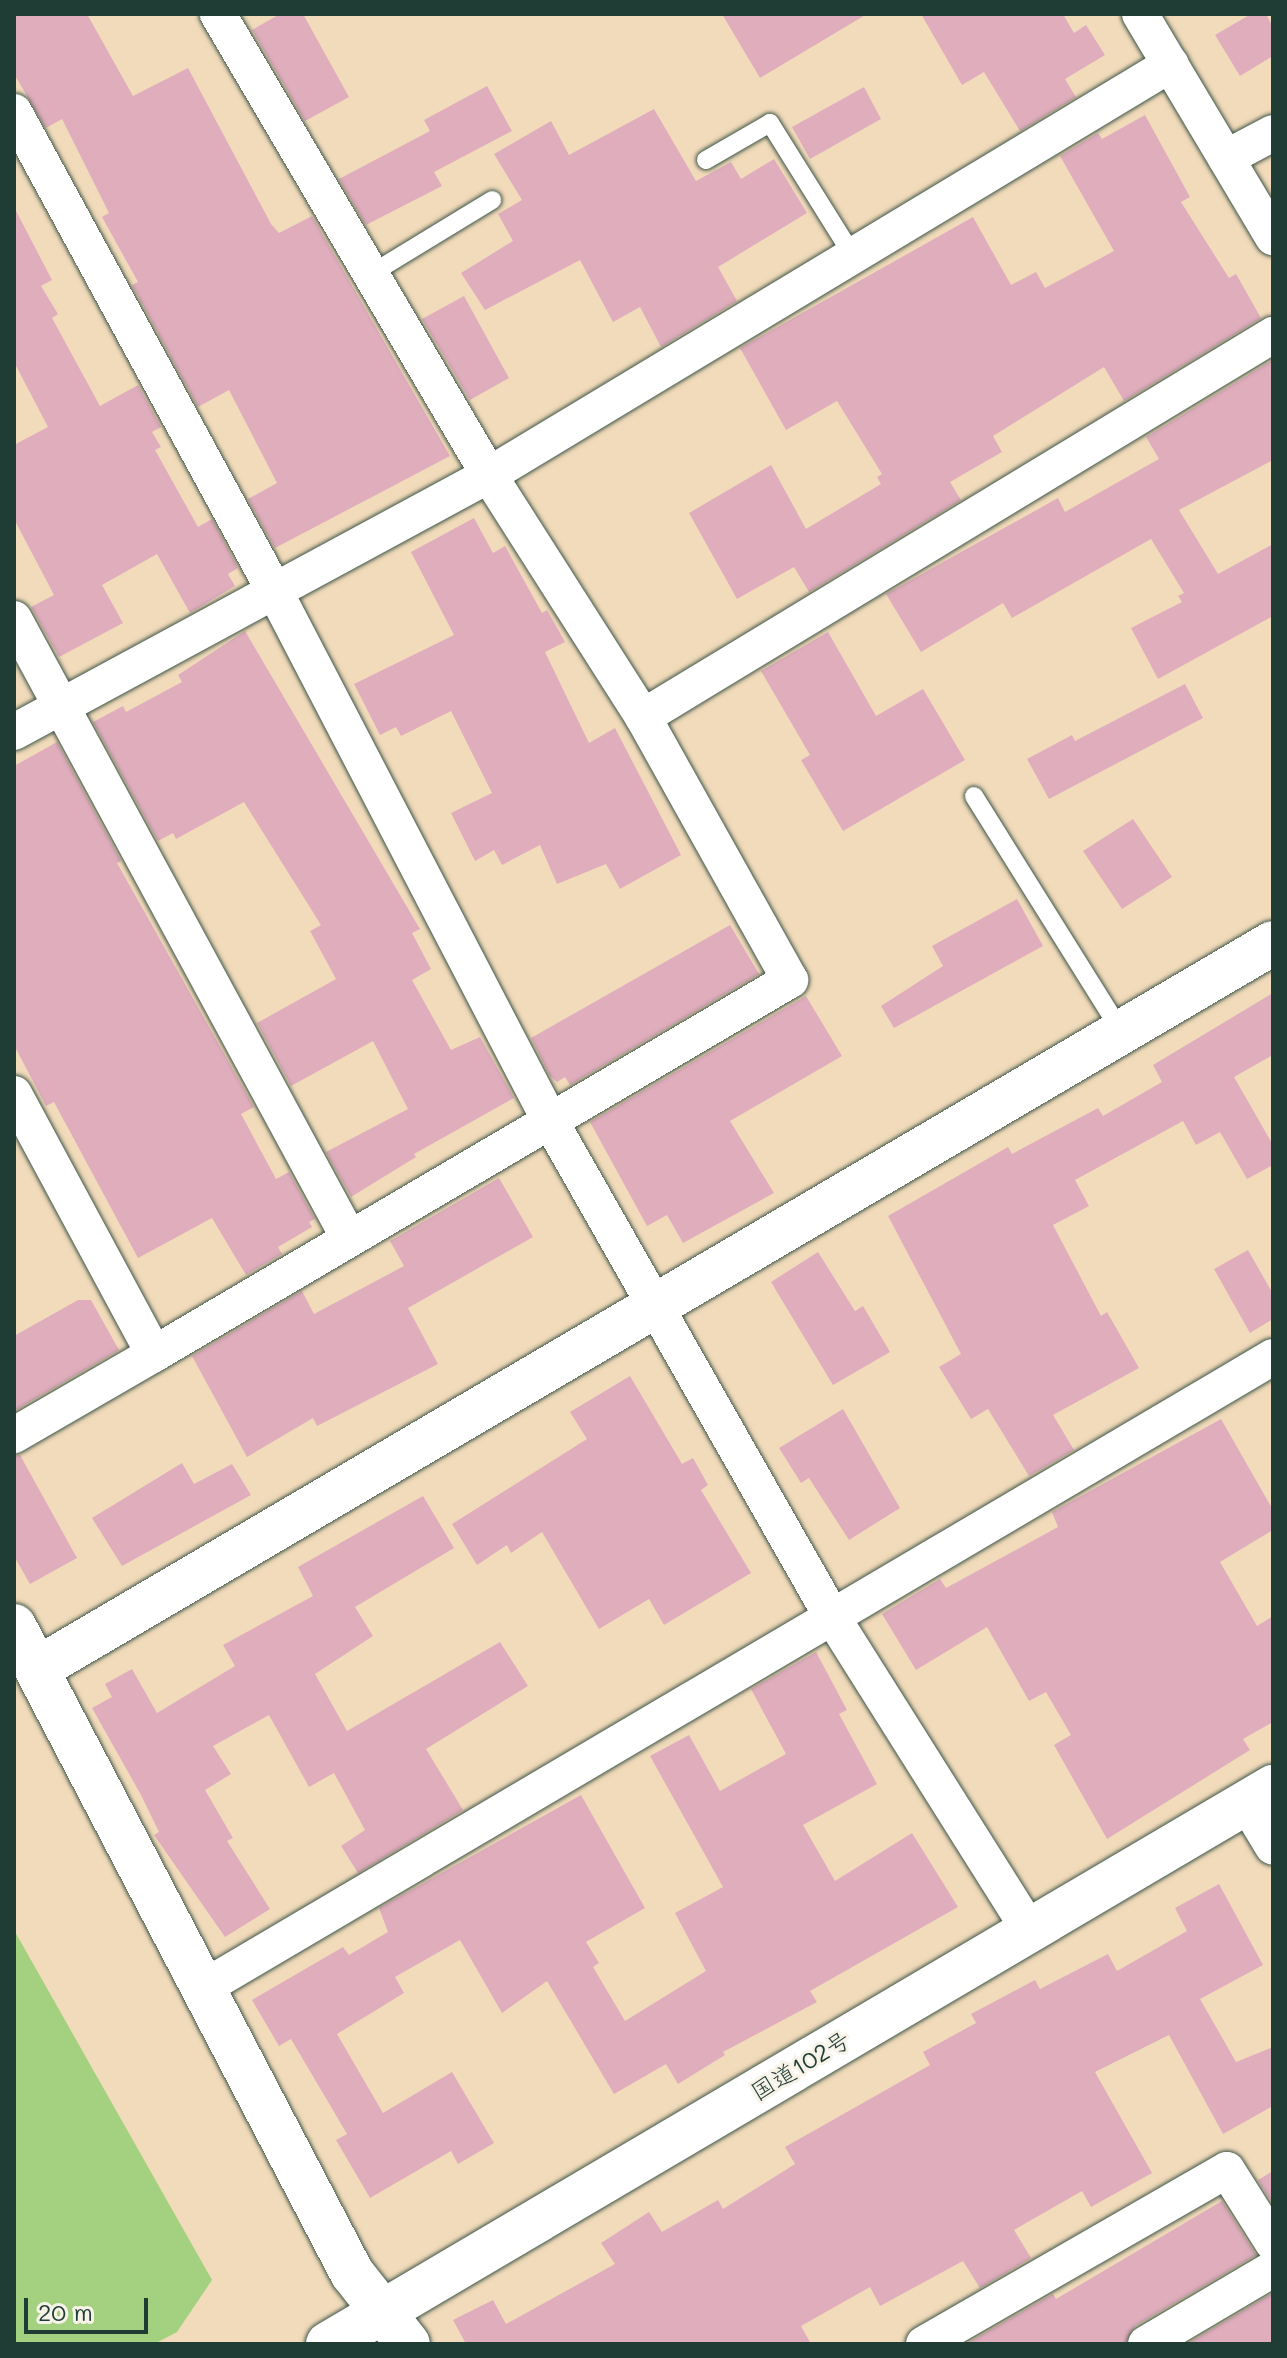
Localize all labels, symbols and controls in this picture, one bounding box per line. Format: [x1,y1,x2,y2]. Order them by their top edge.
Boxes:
street label: 国道102号 [745,2024,855,2106]
scale bar [28,2282,152,2332]
text: 20 m [38,2296,93,2327]

